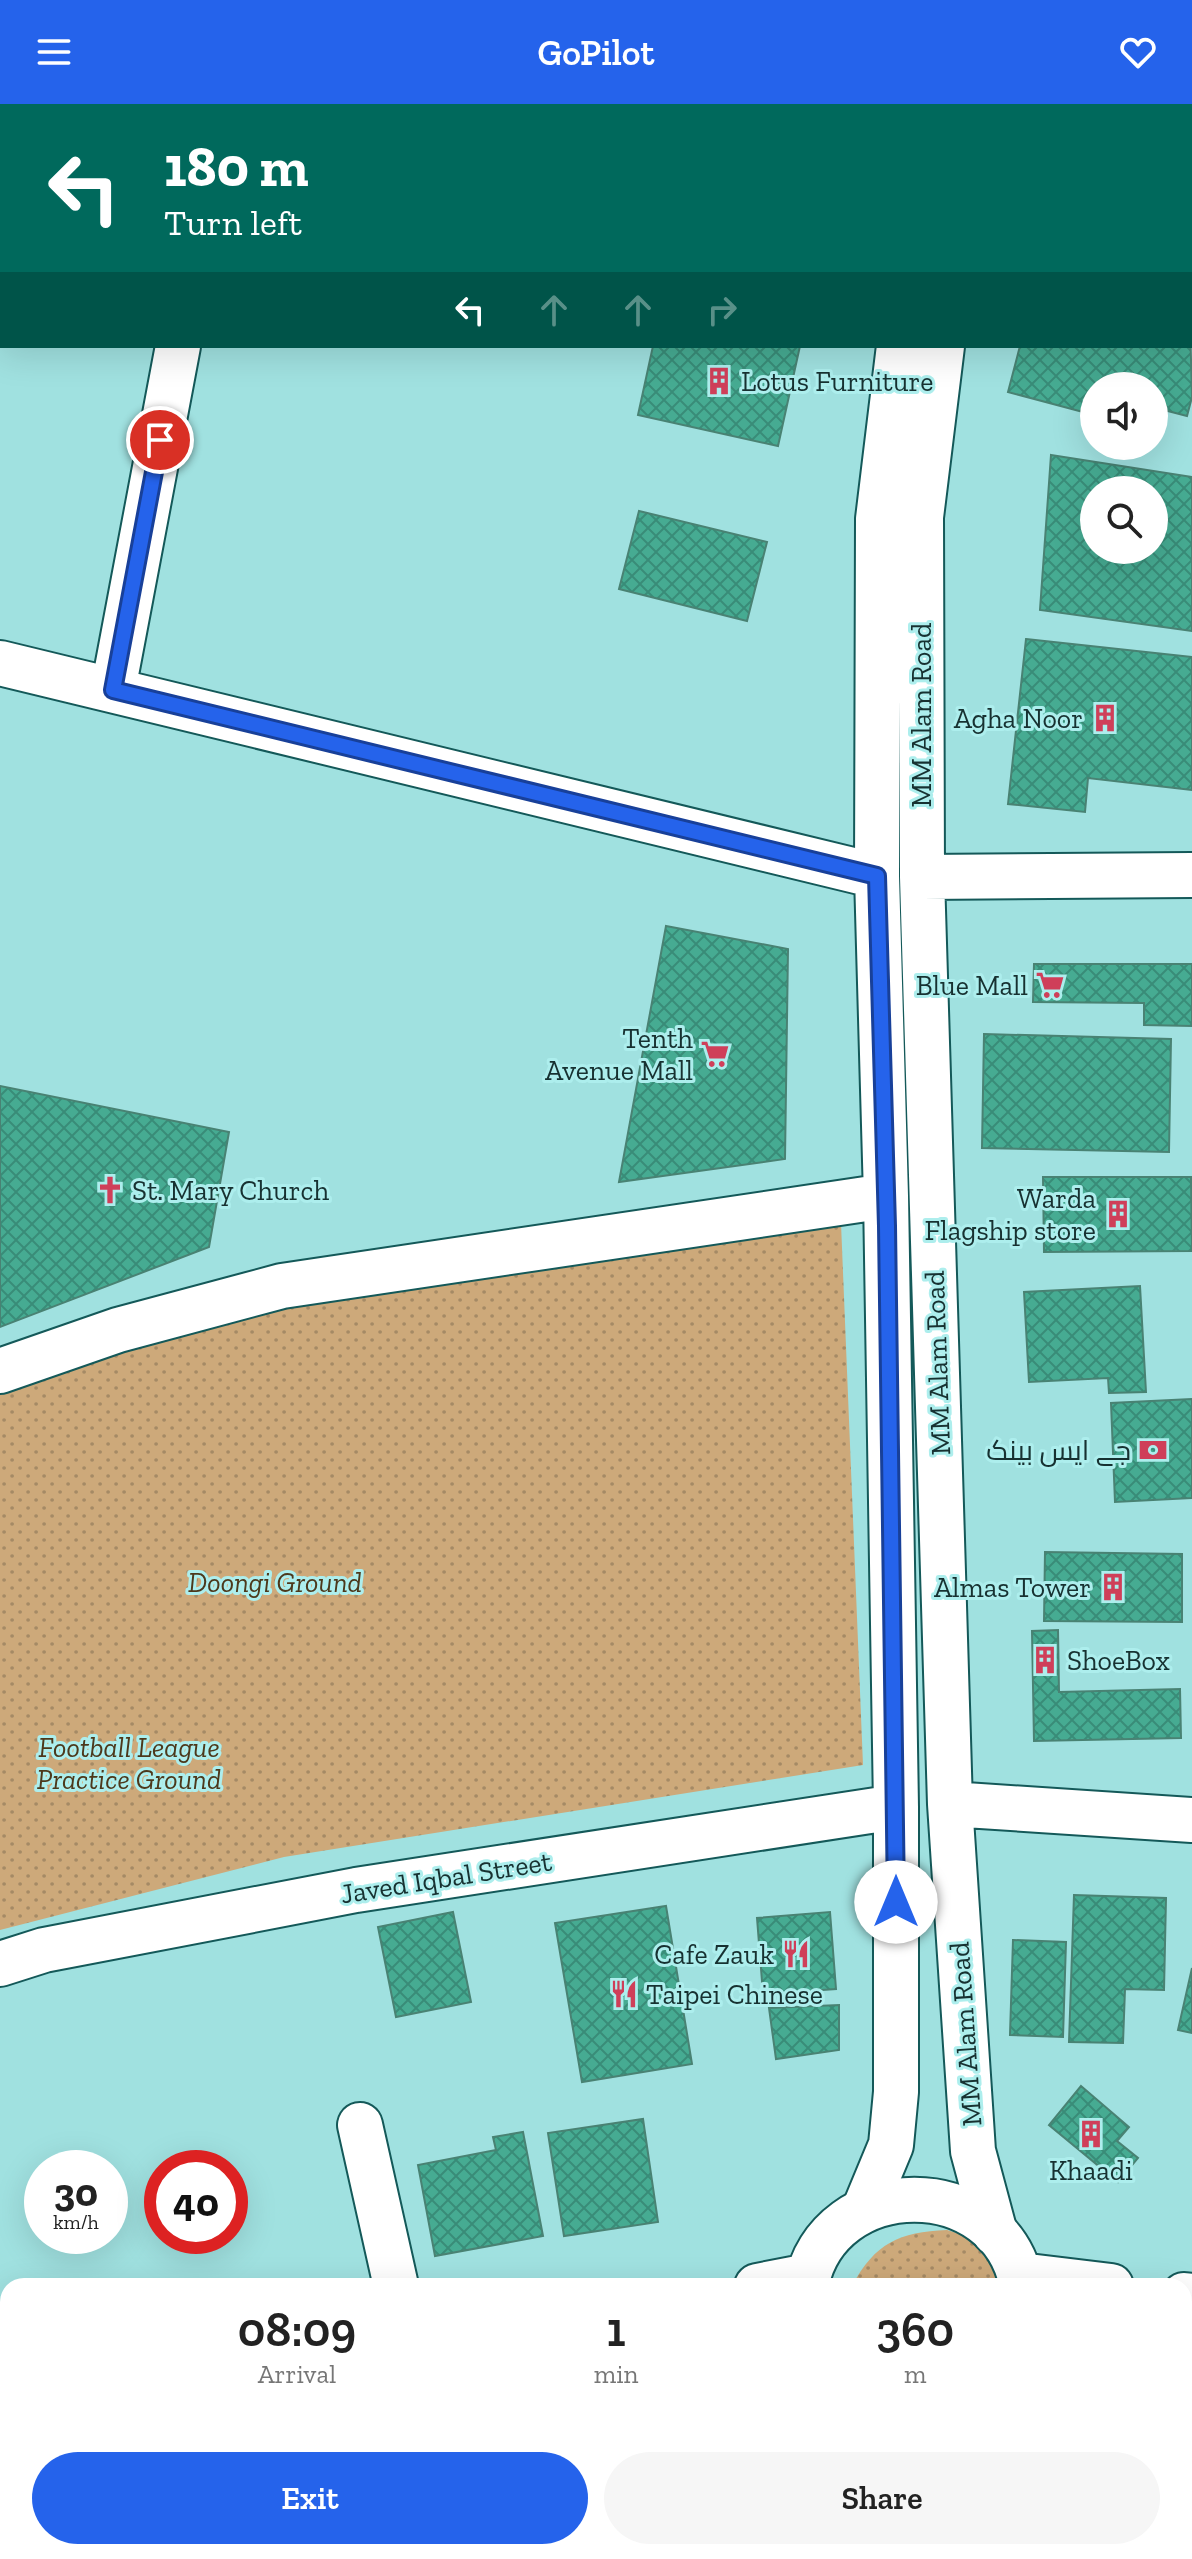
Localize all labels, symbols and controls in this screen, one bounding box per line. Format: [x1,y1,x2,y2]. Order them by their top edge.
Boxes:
icon: menu [32,30,76,74]
icon: heart [1116,30,1160,74]
text: GoPilot [538,31,654,74]
text: 180 m [164,133,309,200]
icon: left [32,136,136,240]
text: Turn left [164,201,302,244]
icon: left [448,288,492,332]
icon: ahead [532,288,576,332]
icon: ahead [616,288,660,332]
icon: right [700,288,744,332]
place label: Lotus Furniture [741,365,933,398]
building icon: Lotus Furniture [704,366,734,396]
map controls [1080,372,1168,564]
button: sound [1080,372,1168,460]
pin [126,406,194,474]
icon: arrive [138,418,182,462]
button: search [1080,476,1168,564]
street label: MM Alam Road [905,623,938,807]
place label: Agha Noor [954,702,1083,735]
building icon: Agha Noor [1090,703,1120,733]
place label: Blue Mall [916,969,1028,1002]
supermarket icon: Blue Mall [1035,970,1065,1000]
place label: Tenth Avenue Mall [545,1022,693,1087]
supermarket icon: Tenth Avenue Mall [700,1039,730,1069]
place label: St. Mary Church [132,1174,329,1207]
church icon: St. Mary Church [95,1175,125,1205]
place label: Warda Flagship store [925,1182,1096,1247]
building icon: Warda Flagship store [1103,1199,1133,1229]
street label: MM Alam Road [918,1270,957,1456]
place label: جے ایس بینک [986,1434,1131,1467]
bank icon: جے ایس بینک [1138,1435,1168,1465]
park label: Doongi Ground [188,1566,362,1599]
place label: Almas Tower [934,1571,1091,1604]
building icon: Almas Tower [1098,1572,1128,1602]
place label: ShoeBox [1067,1644,1170,1677]
building icon: ShoeBox [1030,1645,1060,1675]
park label: Football League Practice Ground [37,1731,221,1796]
street label: Javed Iqbal Street [338,1844,554,1910]
position arrow [854,1860,938,1944]
place label: Cafe Zauk [654,1938,774,1971]
restaurant icon: Cafe Zauk [781,1939,811,1969]
street label: MM Alam Road [943,1941,988,2127]
place label: Taipei Chinese [646,1978,823,2011]
restaurant icon: Taipei Chinese [609,1979,639,2009]
building icon: Khaadi [1076,2119,1106,2149]
speed limit sign: 40 [144,2150,248,2254]
place label: Khaadi [1049,2154,1133,2187]
text: 30 [54,2168,98,2216]
text: km/h [53,2210,99,2234]
text: 08:09 [238,2301,356,2358]
text: 1 [607,2301,626,2358]
text: 360 [876,2301,954,2358]
text: Arrival [258,2358,336,2390]
text: min [594,2358,638,2390]
text: m [904,2358,926,2390]
button: Exit [32,2452,588,2544]
button: Share [604,2452,1160,2544]

